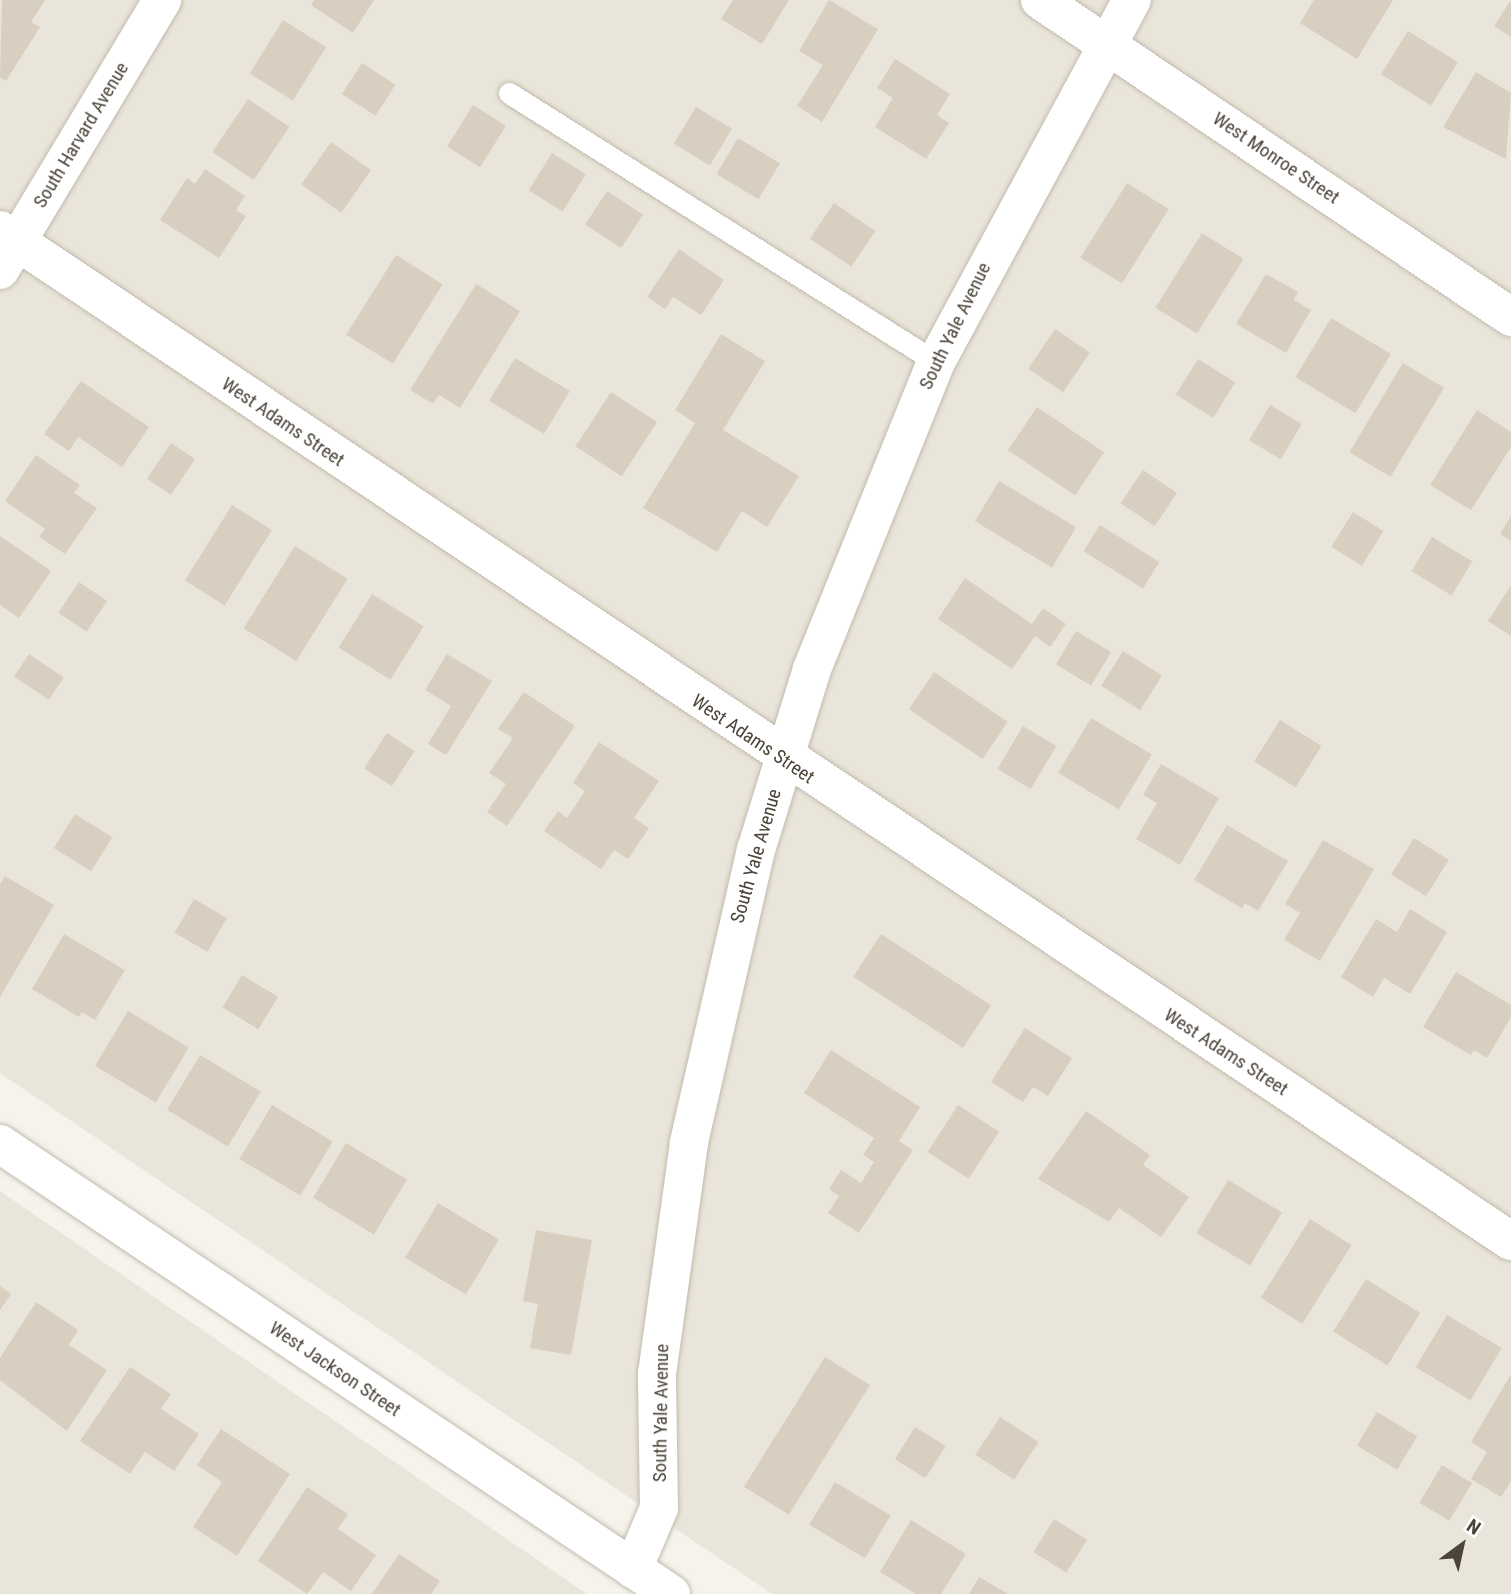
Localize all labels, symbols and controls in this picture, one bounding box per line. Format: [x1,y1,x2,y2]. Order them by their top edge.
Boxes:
street label: South Harvard Avenue [29,58,133,212]
street label: West Monroe Street [1208,107,1344,209]
street label: South Yale Avenue [914,259,996,393]
street label: West Adams Street [217,373,349,471]
street label: West Adams Street [687,690,819,788]
street label: South Yale Avenue [726,786,786,926]
street label: West Adams Street [1160,1003,1292,1101]
street label: West Jackson Street [265,1317,405,1421]
street label: South Yale Avenue [648,1344,674,1482]
north arrow [1427,1510,1497,1580]
text: N [1463,1514,1485,1540]

